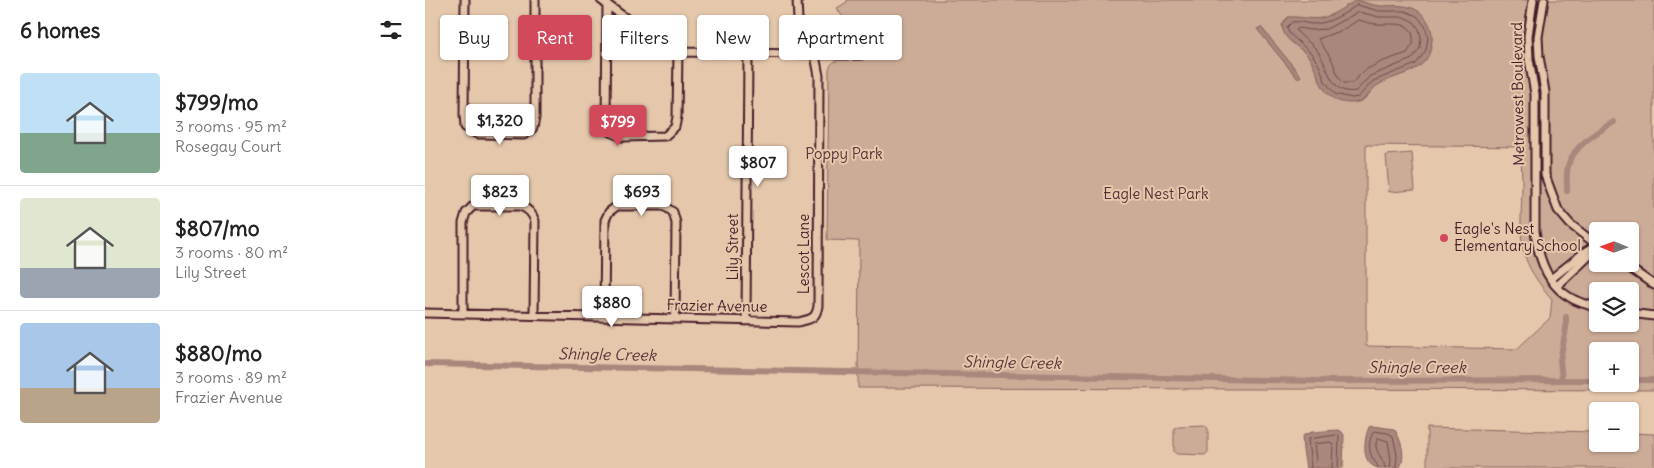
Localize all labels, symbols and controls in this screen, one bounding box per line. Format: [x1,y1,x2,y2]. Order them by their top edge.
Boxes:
chip: Buy [440,15,508,60]
chip: Rent [518,15,592,60]
chip: Filters [602,15,687,60]
chip: New [697,15,769,60]
chip: Apartment [779,15,902,60]
icon: filters [377,16,405,44]
text: 6 homes [20,17,100,44]
street label: Metrowest Boulevard [1507,22,1528,166]
text: $799/mo [175,89,258,116]
icon: home [60,93,120,153]
pin: $1,320 [459,104,541,146]
pin: $799 [588,104,648,147]
text: $1,320 [477,110,523,130]
text: $799 [600,111,636,131]
text: 3 rooms · 95 m² [175,116,287,136]
text: Rosegay Court [175,136,281,156]
park label: Poppy Park [805,144,883,163]
pin: $807 [728,146,788,188]
text: $807 [740,152,776,172]
pin: $823 [470,174,530,217]
pin: $693 [612,174,672,217]
text: $823 [482,181,518,201]
text: $693 [624,181,660,201]
park label: Eagle Nest Park [1103,184,1209,203]
street label: Lily Street [723,213,742,281]
street label: Lescot Lane [794,214,813,294]
text: $807/mo [175,215,260,242]
icon: home [60,218,120,278]
place label: Eagle's Nest Elementary School [1454,219,1581,255]
north arrow [1589,222,1639,272]
map controls [1589,222,1639,452]
marker: Eagle's Nest Elementary School [1438,232,1450,244]
text: 3 rooms · 80 m² [175,242,288,262]
text: Lily Street [175,262,246,282]
button: layers [1589,282,1639,332]
pin: $880 [582,286,642,328]
text: $880 [593,292,631,312]
street label: Frazier Avenue [666,295,768,316]
text: $880/mo [175,340,262,367]
button: + [1589,342,1639,392]
icon: home [60,343,120,403]
water label: Shingle Creek [558,343,658,365]
water label: Shingle Creek [963,351,1063,373]
water label: Shingle Creek [1368,357,1468,377]
text: 3 rooms · 89 m² [175,367,287,387]
text: Frazier Avenue [175,387,283,407]
button: − [1589,402,1639,452]

